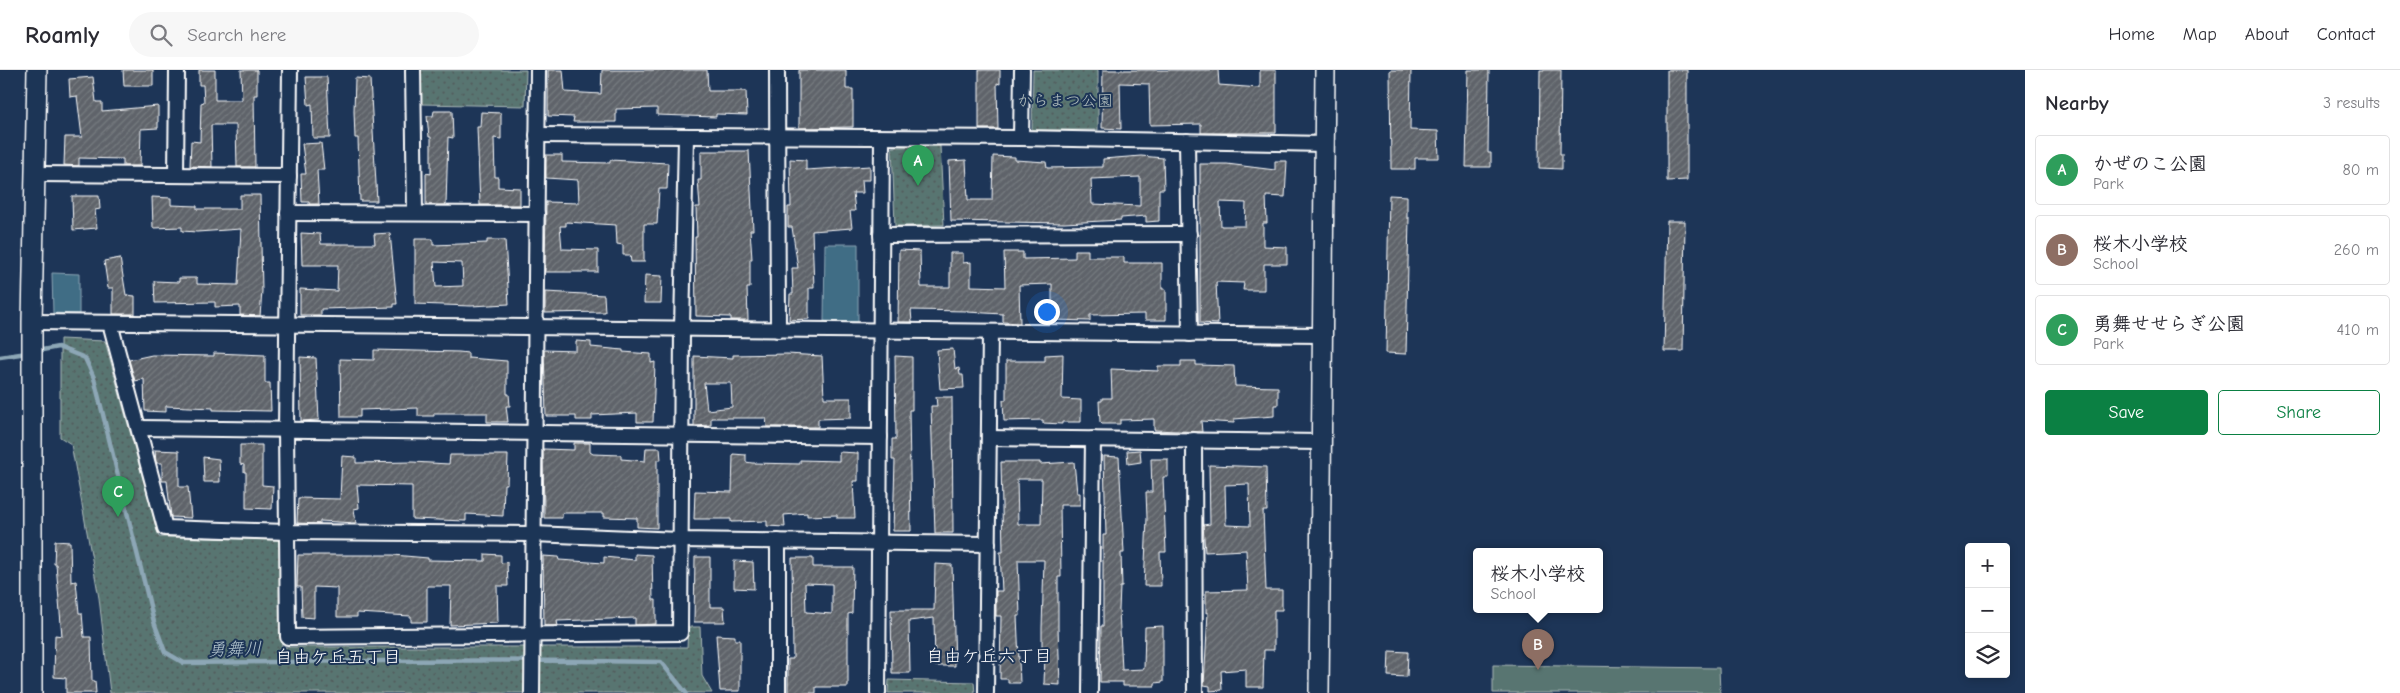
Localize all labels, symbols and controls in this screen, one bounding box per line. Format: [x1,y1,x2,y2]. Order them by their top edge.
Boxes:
search box [129,12,479,57]
text: Roamly [25,21,99,49]
icon: search [147,21,175,49]
text: Search here [187,24,286,46]
text: Home [2108,24,2155,45]
text: Map [2183,24,2217,45]
text: About [2245,24,2289,45]
text: Contact [2317,24,2375,45]
text: Nearby [2045,91,2109,115]
park label: からまつ公園 [1017,92,1113,110]
text: 3 results [2323,94,2380,112]
pin: A [902,145,934,186]
text: かぜのこ公園 [2093,153,2207,175]
text: A [2058,161,2066,179]
text: 80 m [2342,161,2379,179]
text: Park [2093,175,2124,193]
text: 桜木小学校 [2093,233,2188,255]
text: B [2057,241,2067,259]
text: 260 m [2334,241,2379,259]
text: School [2093,255,2139,273]
your location [1034,299,1060,325]
text: 勇舞せせらぎ公園 [2093,313,2245,335]
text: C [2057,321,2067,339]
text: 410 m [2337,321,2379,339]
text: Park [2093,335,2124,353]
button: Save [2045,390,2208,435]
button: Share [2218,390,2380,435]
pin: C [102,476,134,517]
map controls [1965,543,2010,678]
button: + [1965,543,2010,588]
popup [1473,548,1603,613]
text: 桜木小学校 [1490,563,1586,585]
text: School [1490,585,1536,603]
button: − [1965,588,2010,633]
pin: B [1522,629,1554,670]
button: layers [1965,633,2010,678]
water label: 勇舞川 [208,639,262,660]
district label: 自由ケ丘六丁目 [926,646,1052,667]
district label: 自由ケ丘五丁目 [275,647,401,668]

